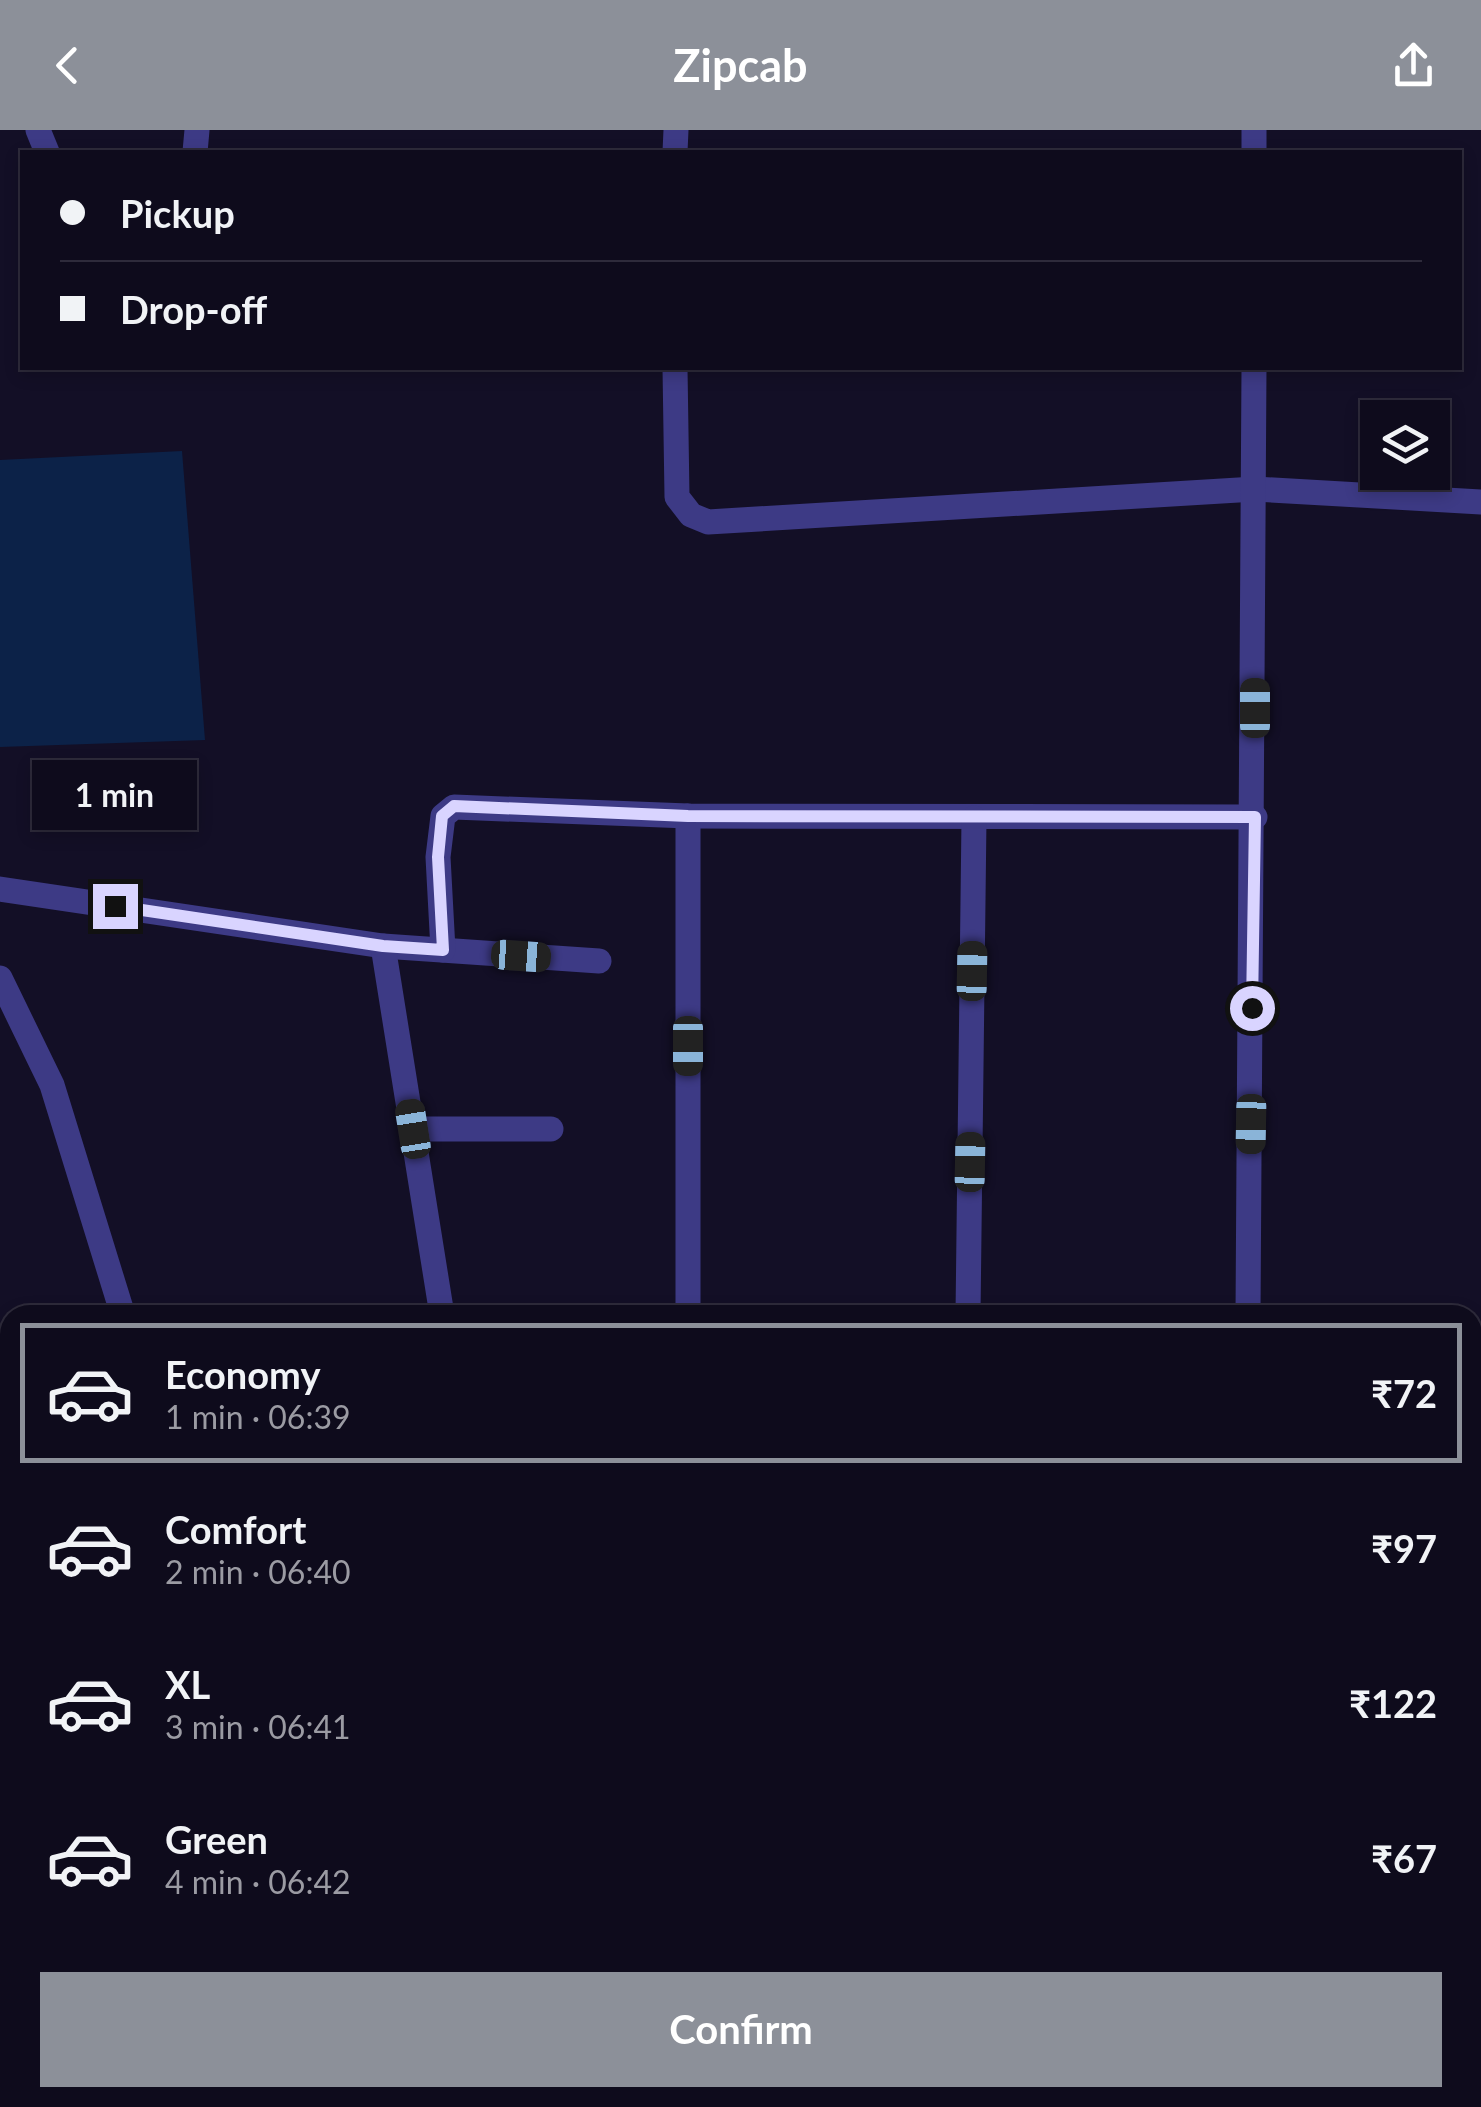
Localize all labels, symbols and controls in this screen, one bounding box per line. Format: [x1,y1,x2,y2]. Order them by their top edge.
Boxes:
icon: back [40,38,95,93]
text: Zipcab [673,38,808,92]
icon: share [1386,38,1441,93]
text: Pickup [120,190,235,236]
text: Drop-off [120,286,267,332]
map controls [1360,400,1450,490]
button: layers [1360,400,1450,490]
car [1240,678,1270,738]
callout: 1 min [32,761,198,831]
text: 1 min [75,775,154,814]
route end [93,884,138,929]
car [490,939,552,973]
car [956,941,988,1001]
route start [1230,986,1275,1031]
car [673,1016,703,1076]
car [1235,1094,1267,1154]
car [393,1097,433,1161]
car [954,1132,986,1192]
icon: car [45,1348,135,1438]
text: Economy [165,1351,320,1397]
text: ₹72 [1371,1370,1437,1416]
text: 1 min · 06:39 [165,1397,351,1436]
icon: car [45,1503,135,1593]
text: Comfort [165,1506,306,1552]
text: ₹97 [1371,1525,1437,1571]
text: 2 min · 06:40 [165,1552,351,1591]
icon: car [45,1658,135,1748]
text: XL [165,1661,210,1707]
text: ₹122 [1349,1680,1437,1726]
text: 3 min · 06:41 [165,1707,351,1746]
icon: car [45,1813,135,1903]
text: Green [165,1816,268,1862]
text: ₹67 [1371,1835,1437,1881]
text: 4 min · 06:42 [165,1862,351,1901]
button: Confirm [40,1972,1442,2087]

